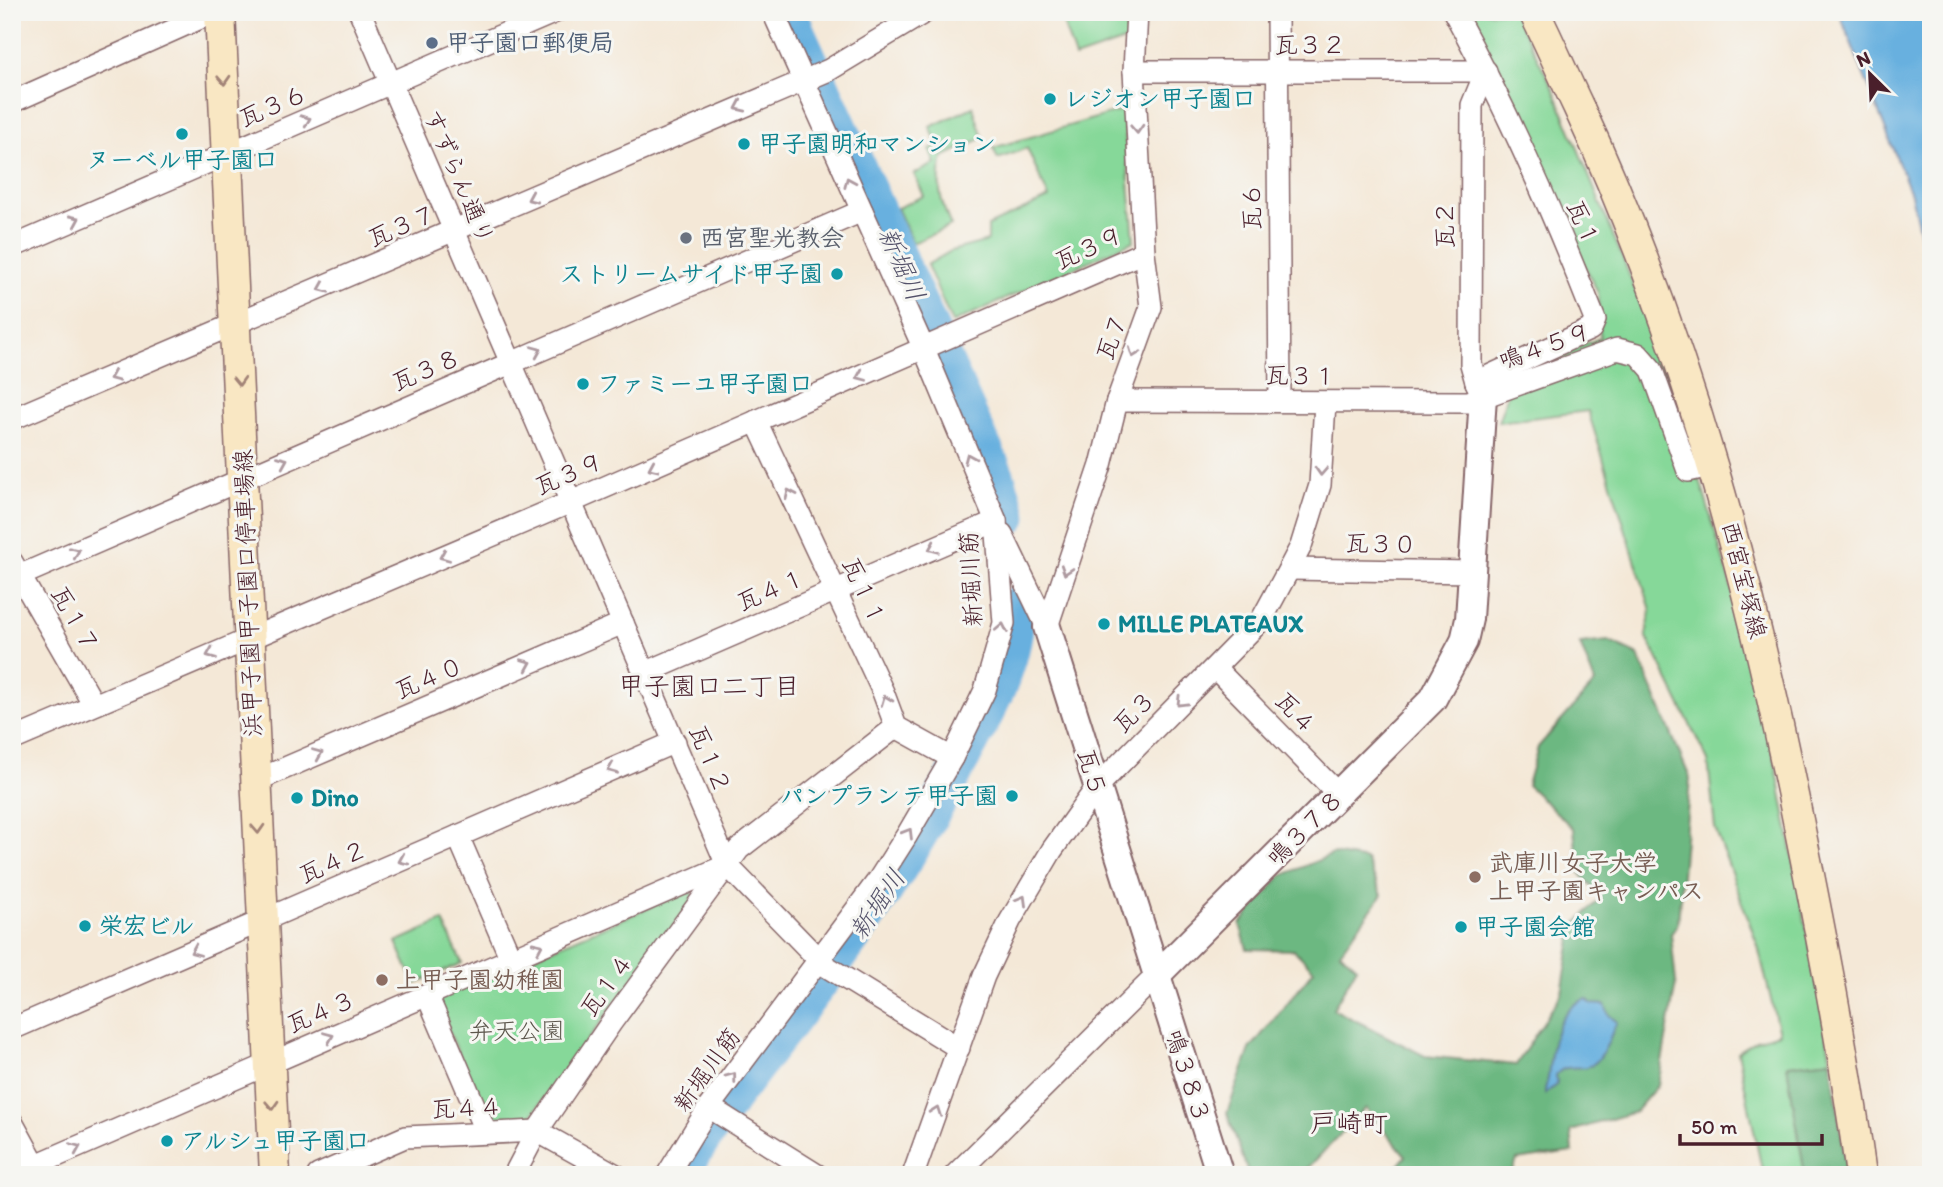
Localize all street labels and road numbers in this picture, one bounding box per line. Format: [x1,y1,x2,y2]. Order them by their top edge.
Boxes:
street label: 瓦３２ [1274,30,1346,59]
street label: 瓦３６ [234,78,312,133]
street label: すずらん通り [418,105,501,249]
street label: 瓦６ [1237,183,1266,231]
street label: 瓦１ [1560,195,1606,251]
street label: 瓦３７ [363,198,441,253]
street label: 瓦２ [1430,201,1459,249]
street label: 瓦３９ [1050,220,1128,275]
street label: 瓦７ [1090,309,1133,364]
street label: 鳴４５９ [1495,316,1595,375]
street label: 瓦３８ [387,342,465,397]
street label: 瓦３１ [1265,360,1337,391]
street label: 瓦３９ [530,446,608,501]
street label: 浜甲子園甲子園口停車場線 [228,449,267,737]
street label: 西宮宝塚線 [1716,518,1773,642]
street label: 瓦３０ [1345,528,1417,559]
street label: 新堀川筋 [954,530,987,628]
street label: 瓦１１ [836,552,893,630]
street label: 瓦４１ [732,562,810,617]
street label: 瓦１７ [45,580,106,657]
street label: 瓦４０ [390,650,468,705]
street label: 瓦３ [1106,684,1161,739]
street label: 瓦４ [1269,685,1323,740]
street label: 瓦１２ [683,720,738,798]
street label: 瓦５ [1072,745,1113,799]
street label: 鳴３７８ [1260,783,1349,872]
street label: 瓦４２ [294,834,372,889]
street label: 瓦１４ [574,947,639,1022]
street label: 瓦４３ [282,984,360,1039]
street label: 新堀川筋 [667,1022,747,1117]
street label: 鳴３８３ [1160,1026,1217,1126]
street label: 瓦４４ [430,1091,504,1124]

